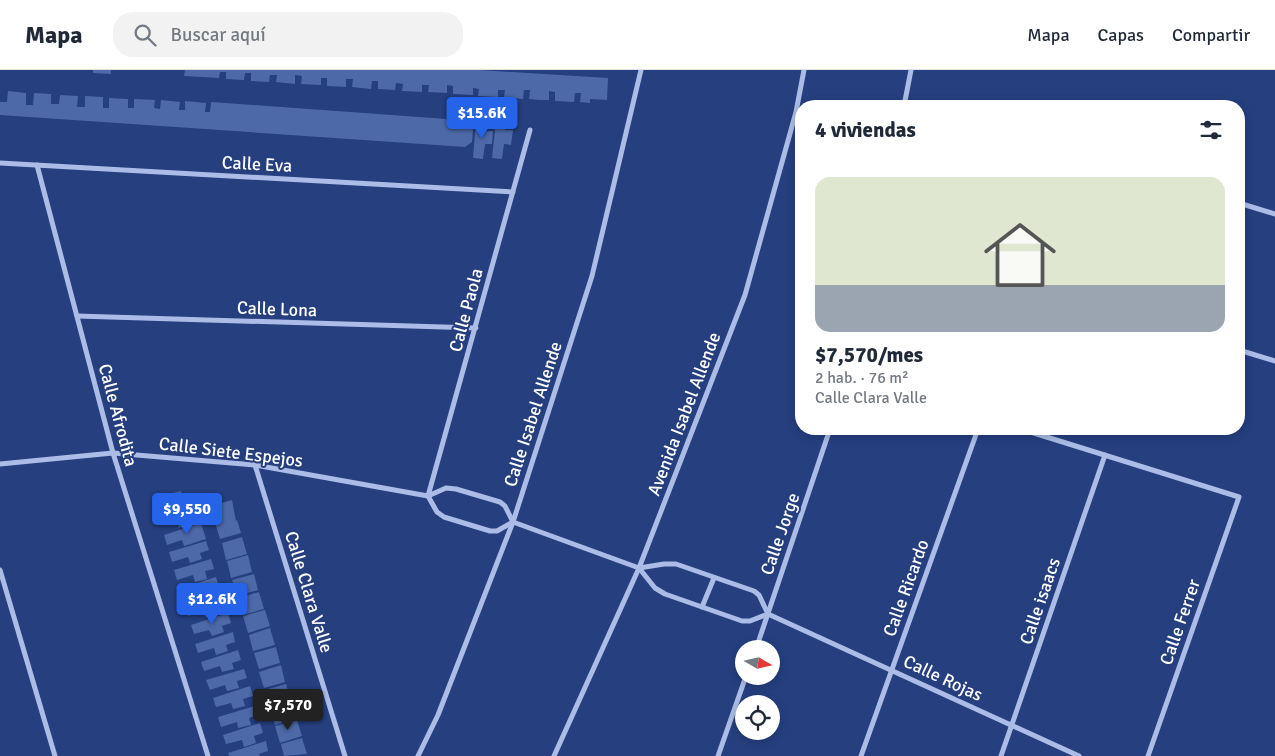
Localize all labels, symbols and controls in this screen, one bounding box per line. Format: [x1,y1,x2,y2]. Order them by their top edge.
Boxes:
search box [113,12,463,57]
text: Mapa [25,20,83,50]
icon: search [131,21,159,49]
text: Buscar aquí [171,23,266,47]
text: Mapa [1027,24,1070,46]
text: Capas [1098,24,1144,46]
text: Compartir [1172,24,1250,46]
pin: $15.6K [441,97,523,139]
text: $15.6K [457,103,507,123]
icon: filters [1197,116,1225,144]
text: 4 viviendas [815,117,916,143]
street label: Calle Eva [221,151,293,177]
icon: home [975,210,1065,300]
street label: Calle Paola [444,266,488,354]
street label: Calle Lona [236,297,318,321]
street label: Avenida Isabel Allende [643,329,725,499]
street label: Calle Isabel Allende [499,339,567,489]
text: $7,570/mes [815,342,923,368]
street label: Calle Afrodita [94,361,142,469]
text: 2 hab. · 76 m² [815,368,909,388]
text: Calle Clara Valle [815,388,927,408]
street label: Calle Siete Espejos [158,432,304,472]
street label: Calle Jorge [756,490,804,578]
pin: $9,550 [146,492,228,535]
text: $9,550 [163,499,211,519]
street label: Calle Clara Valle [280,529,338,655]
street label: Calle Ricardo [878,536,934,640]
street label: Calle isaacs [1015,555,1065,647]
street label: Calle Ferrer [1155,576,1205,668]
pin: $12.6K [171,582,253,625]
text: $12.6K [187,589,237,609]
north arrow [735,640,780,685]
map controls [735,640,780,740]
street label: Calle Rojas [900,650,986,706]
pin: $7,570 [247,688,329,731]
text: $7,570 [264,695,312,715]
button: locate [735,695,780,740]

